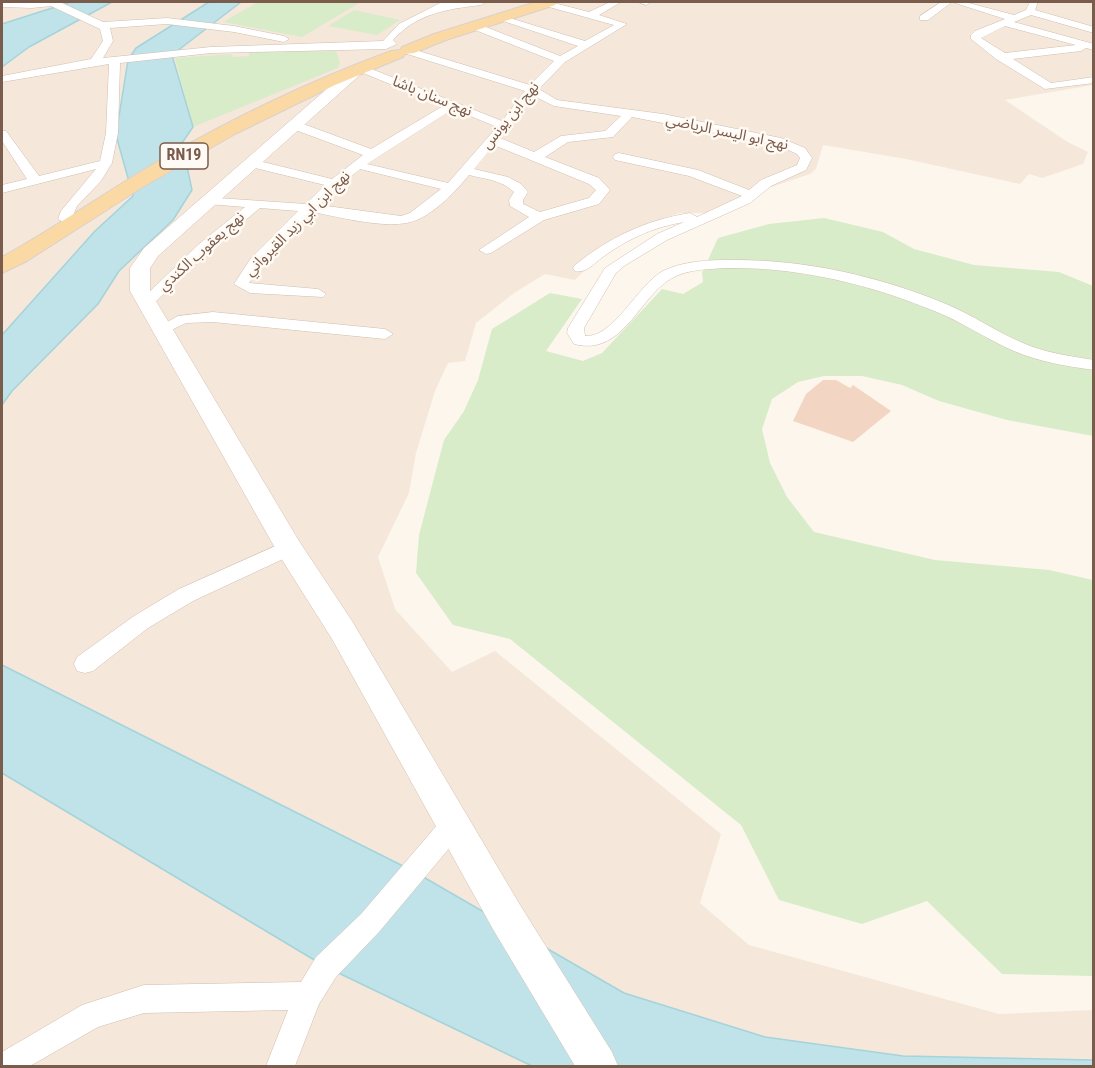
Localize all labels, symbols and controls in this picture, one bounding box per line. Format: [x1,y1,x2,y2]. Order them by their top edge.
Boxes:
street label: نهج سنان باشا [390,73,474,121]
street label: نهج ابن يونس [478,79,544,153]
street label: نهج ابو اليسر الرياضي [664,111,790,155]
road number: RN19 [160,143,208,169]
street label: نهج ابن ابي زيد القيرواني [242,168,354,280]
street label: نهج يعقوب الكندي [155,209,249,295]

